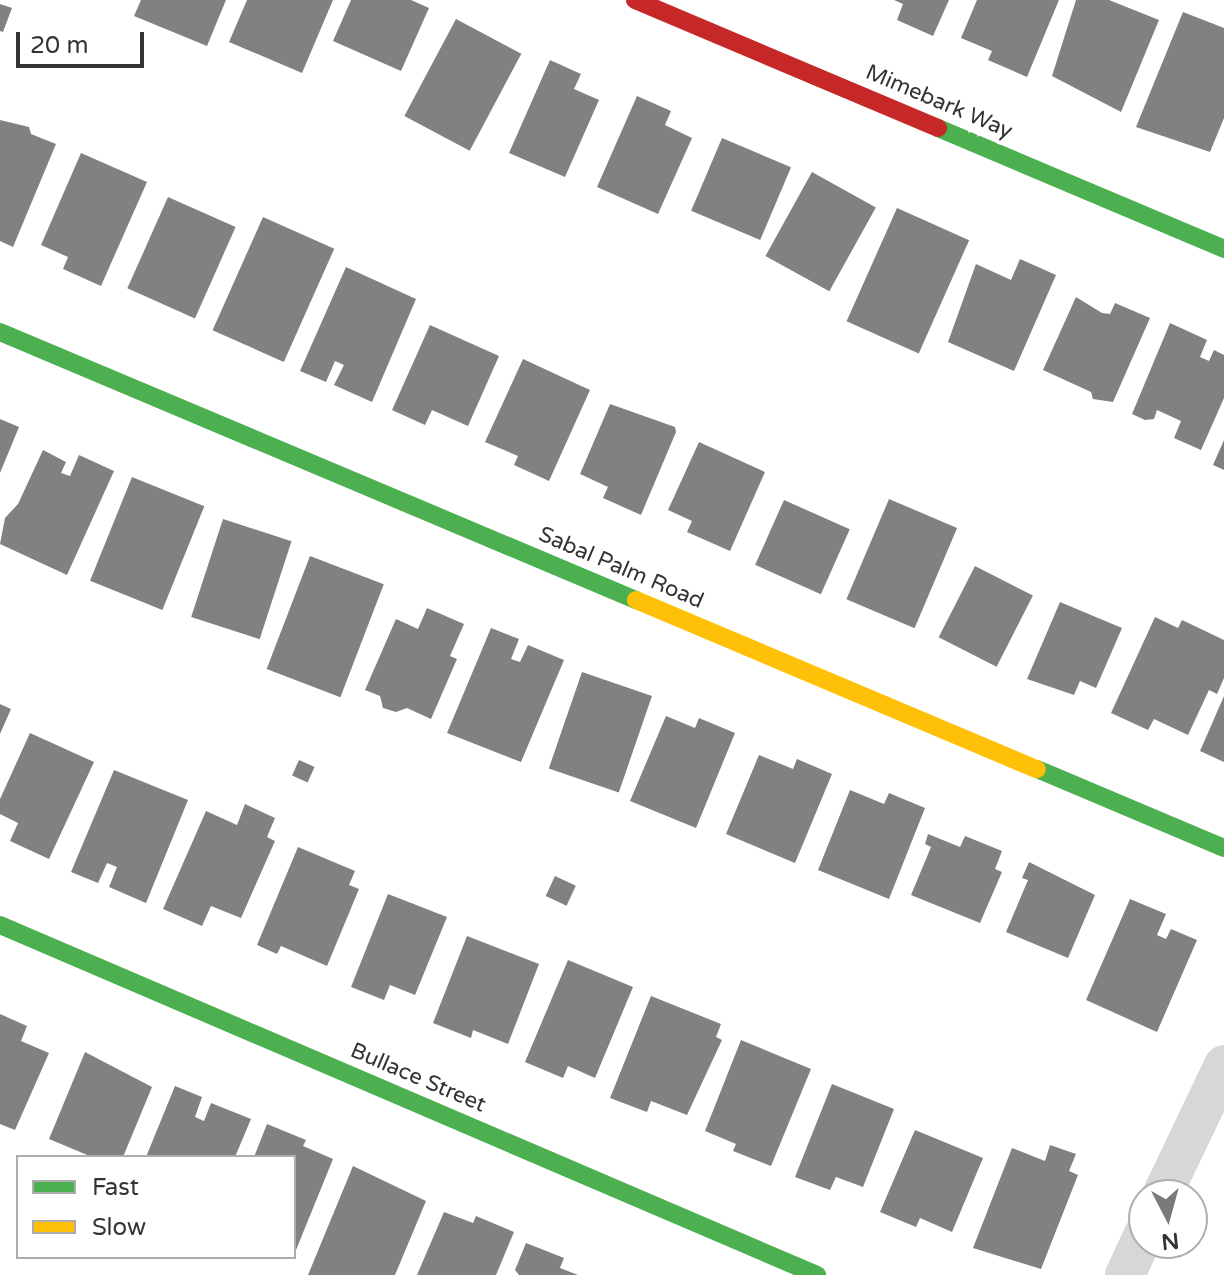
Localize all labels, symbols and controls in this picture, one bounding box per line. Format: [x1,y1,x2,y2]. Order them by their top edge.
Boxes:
scale bar [20,16,148,66]
text: 20 m [30,31,88,60]
street label: Mimebark Way [862,59,1016,145]
street label: Sabal Palm Road [535,521,707,615]
street label: Bullace Street [346,1038,490,1118]
legend [16,1155,296,1259]
text: Fast [92,1173,139,1202]
north arrow [1128,1179,1208,1259]
text: Slow [92,1213,146,1242]
text: N [1160,1227,1180,1255]

